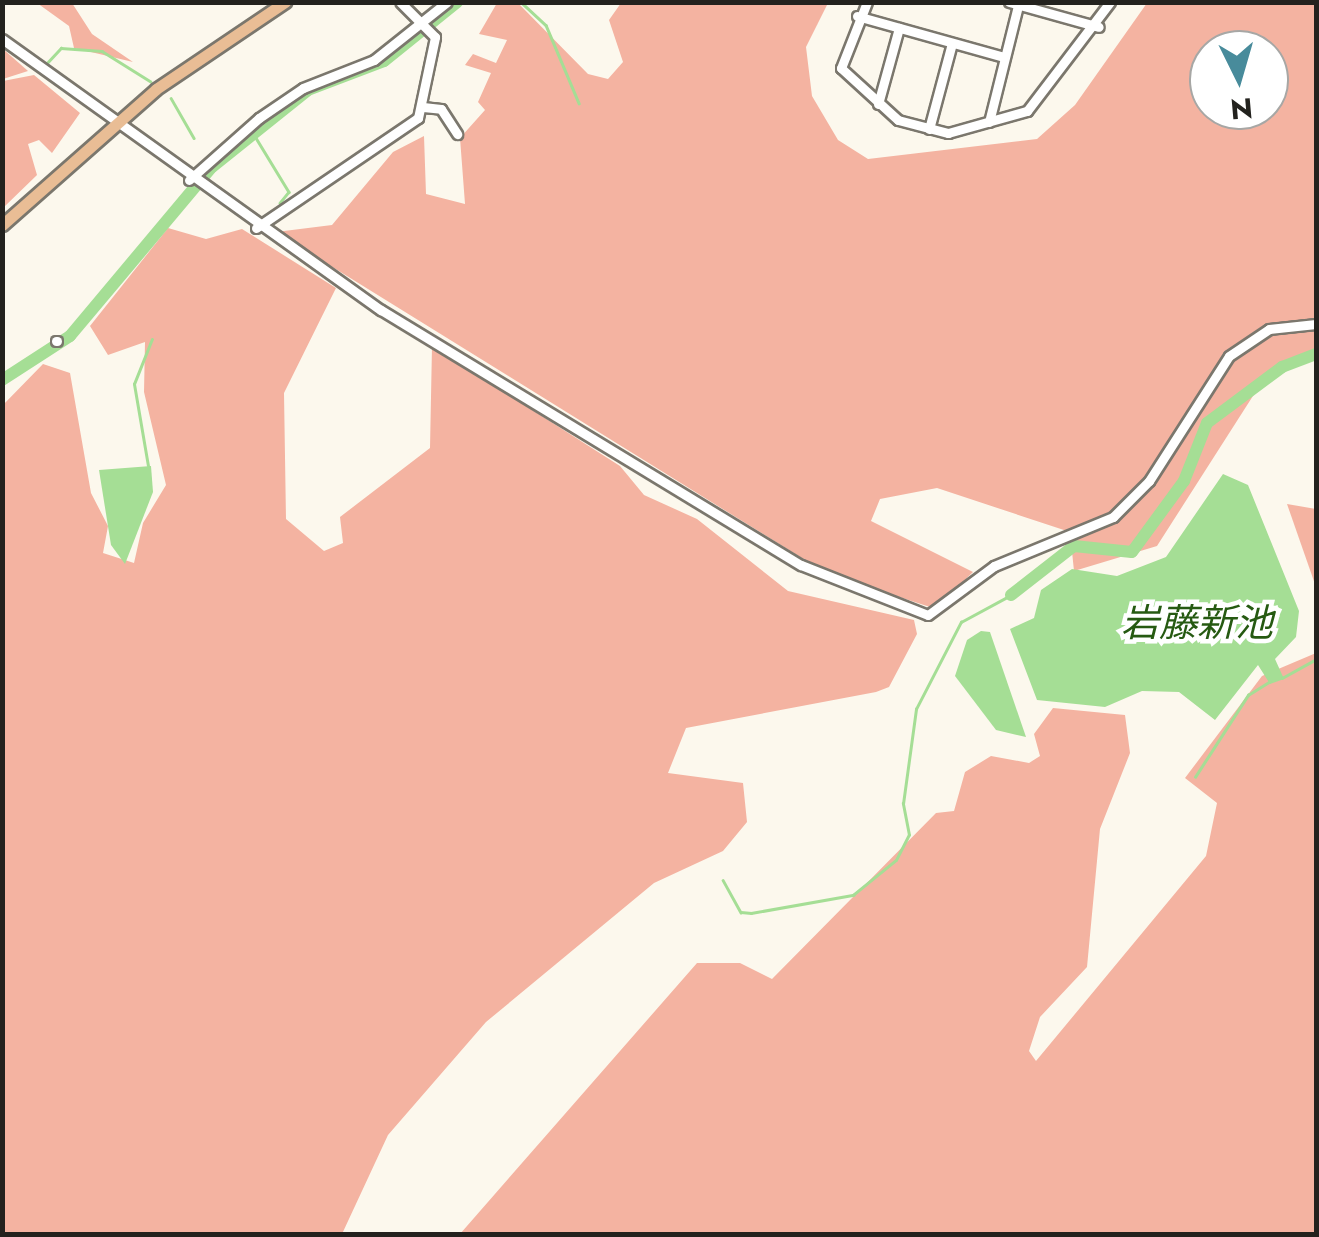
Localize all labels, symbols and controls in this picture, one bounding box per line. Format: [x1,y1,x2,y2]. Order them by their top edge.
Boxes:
north arrow [1189,30,1289,130]
text: N [1229,87,1254,130]
water label: 岩藤新池 [1121,600,1273,646]

